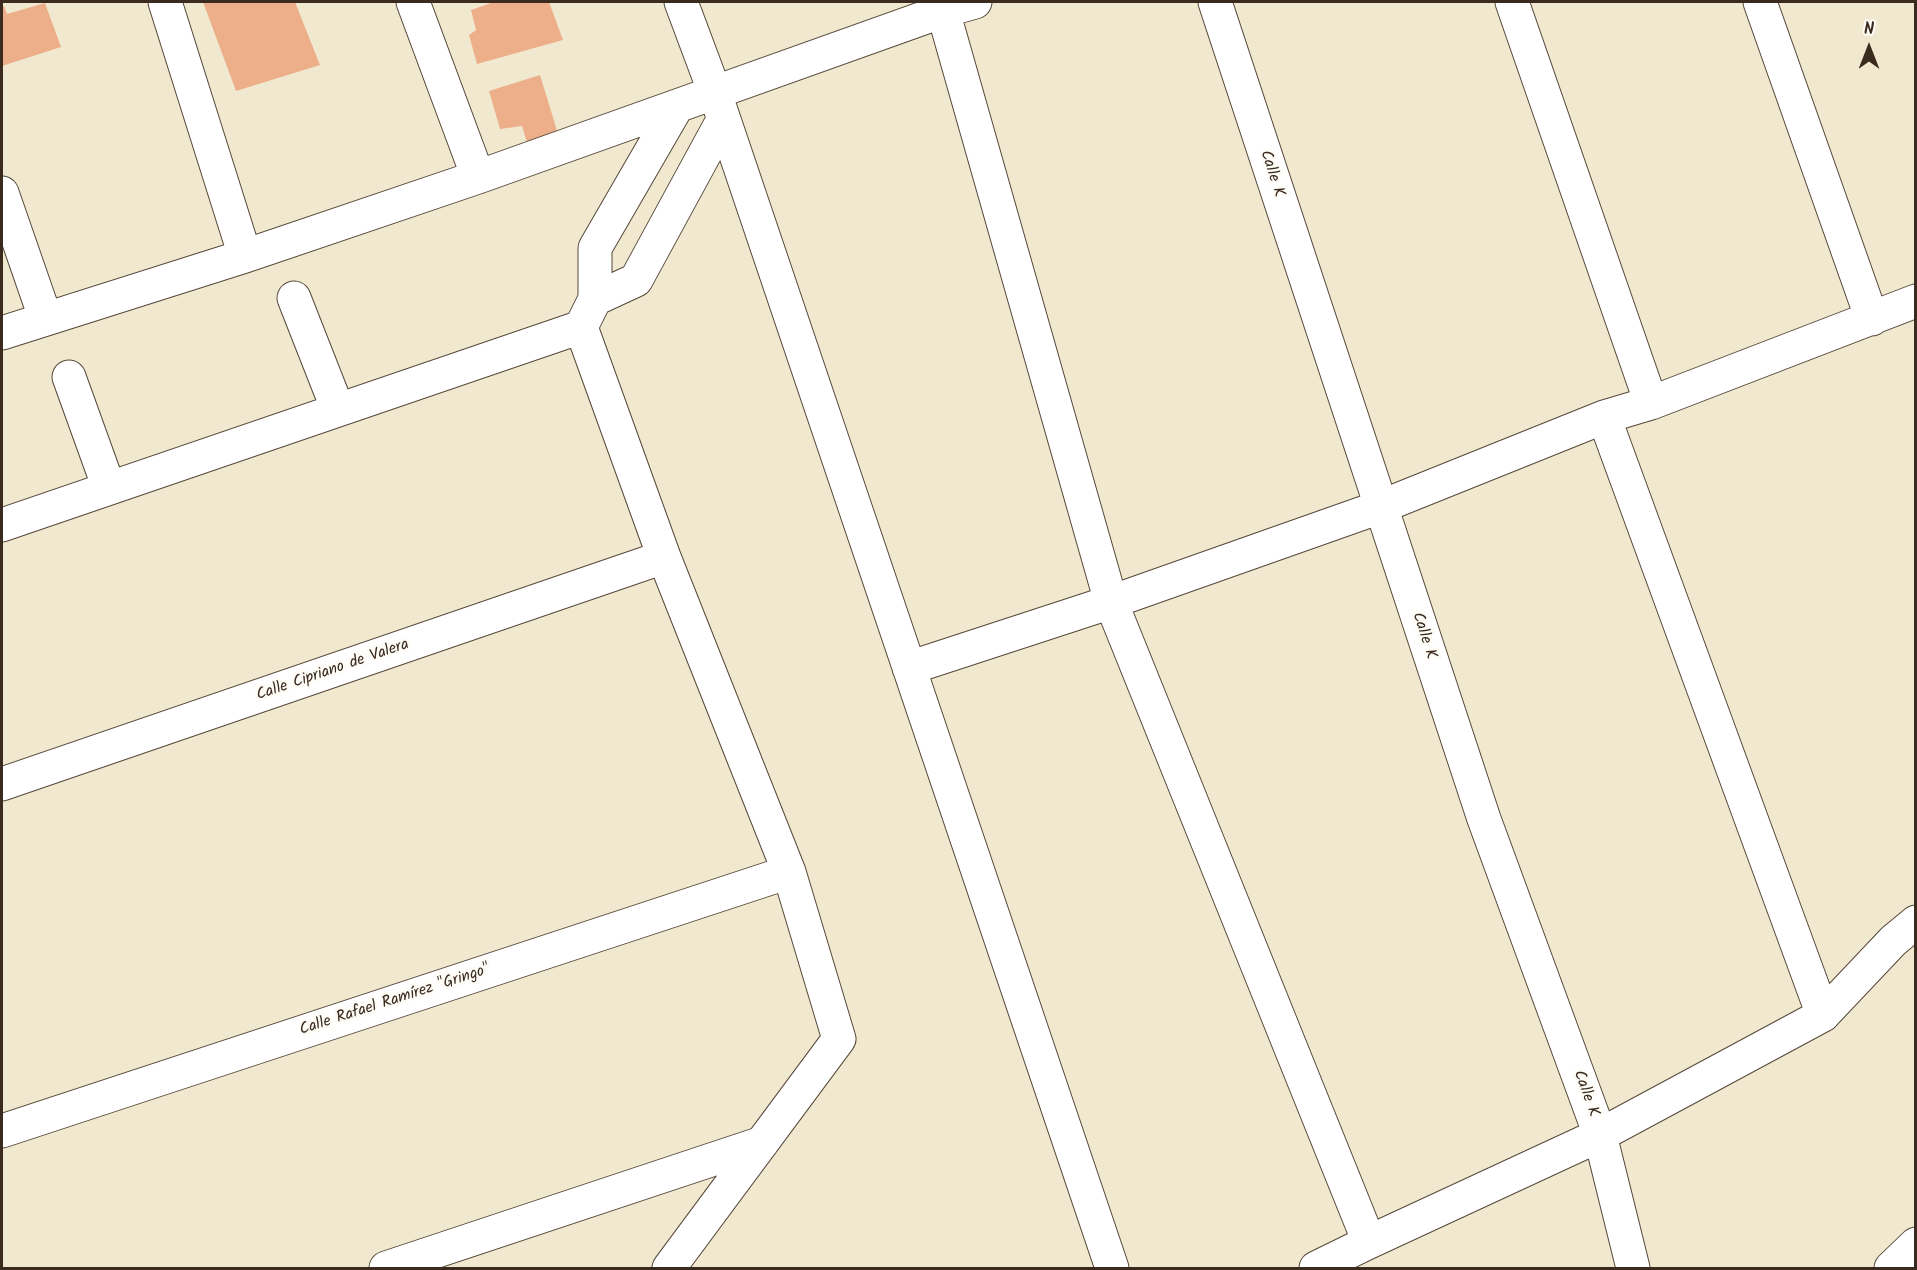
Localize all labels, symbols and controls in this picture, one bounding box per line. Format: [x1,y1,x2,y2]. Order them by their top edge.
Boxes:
text: N [1864,17,1874,42]
north arrow [1839,18,1899,78]
street label: Calle K [1254,148,1288,200]
street label: Calle K [1406,610,1440,662]
street label: Calle Cipriano de Valera [254,636,412,706]
street label: Calle Rafael Ramírez "Gringo" [298,961,492,1041]
street label: Calle K [1568,1068,1602,1120]

